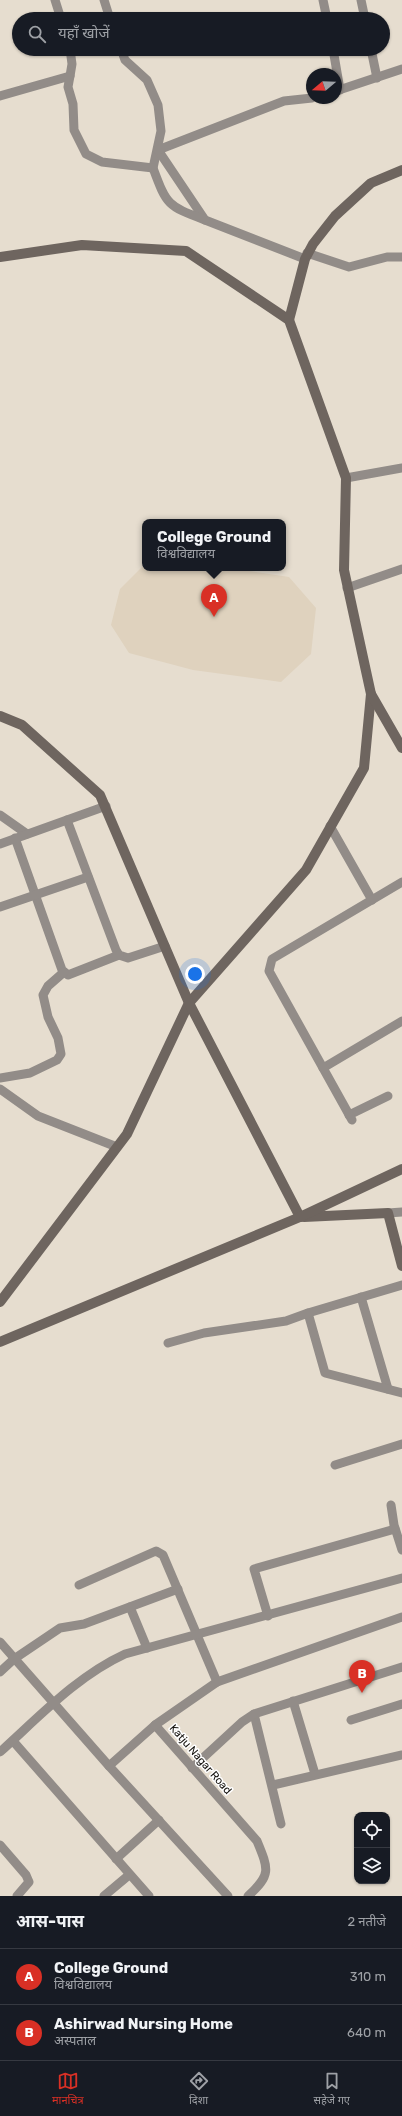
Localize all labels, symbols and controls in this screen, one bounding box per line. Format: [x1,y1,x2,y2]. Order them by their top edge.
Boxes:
search box [12,12,390,56]
icon: search [26,23,48,45]
text: यहाँ खोजें [58,24,110,42]
north arrow [306,68,342,104]
popup [142,519,286,571]
text: College Ground [157,528,271,546]
text: विश्वविद्यालय [157,546,215,561]
pin: A [201,584,227,617]
your location [185,964,205,984]
pin: B [349,1660,375,1693]
street label: Katju Nagar Road [167,1722,234,1797]
map controls [354,1812,390,1884]
button: locate [354,1812,390,1848]
button: layers [354,1848,390,1884]
text: आस-पास [16,1911,84,1931]
text: 2 नतीजे [348,1914,386,1929]
text: College Ground [54,1959,168,1977]
text: A [24,1969,34,1984]
text: 310 m [350,1969,386,1984]
text: विश्वविद्यालय [54,1977,112,1992]
text: Ashirwad Nursing Home [54,2015,233,2033]
text: B [24,2025,34,2040]
text: 640 m [347,2025,386,2040]
text: अस्पताल [54,2033,96,2048]
tab: मानचित्र [52,2070,83,2108]
tab: दिशा [188,2070,210,2108]
tab: सहेजे गए [314,2070,350,2108]

